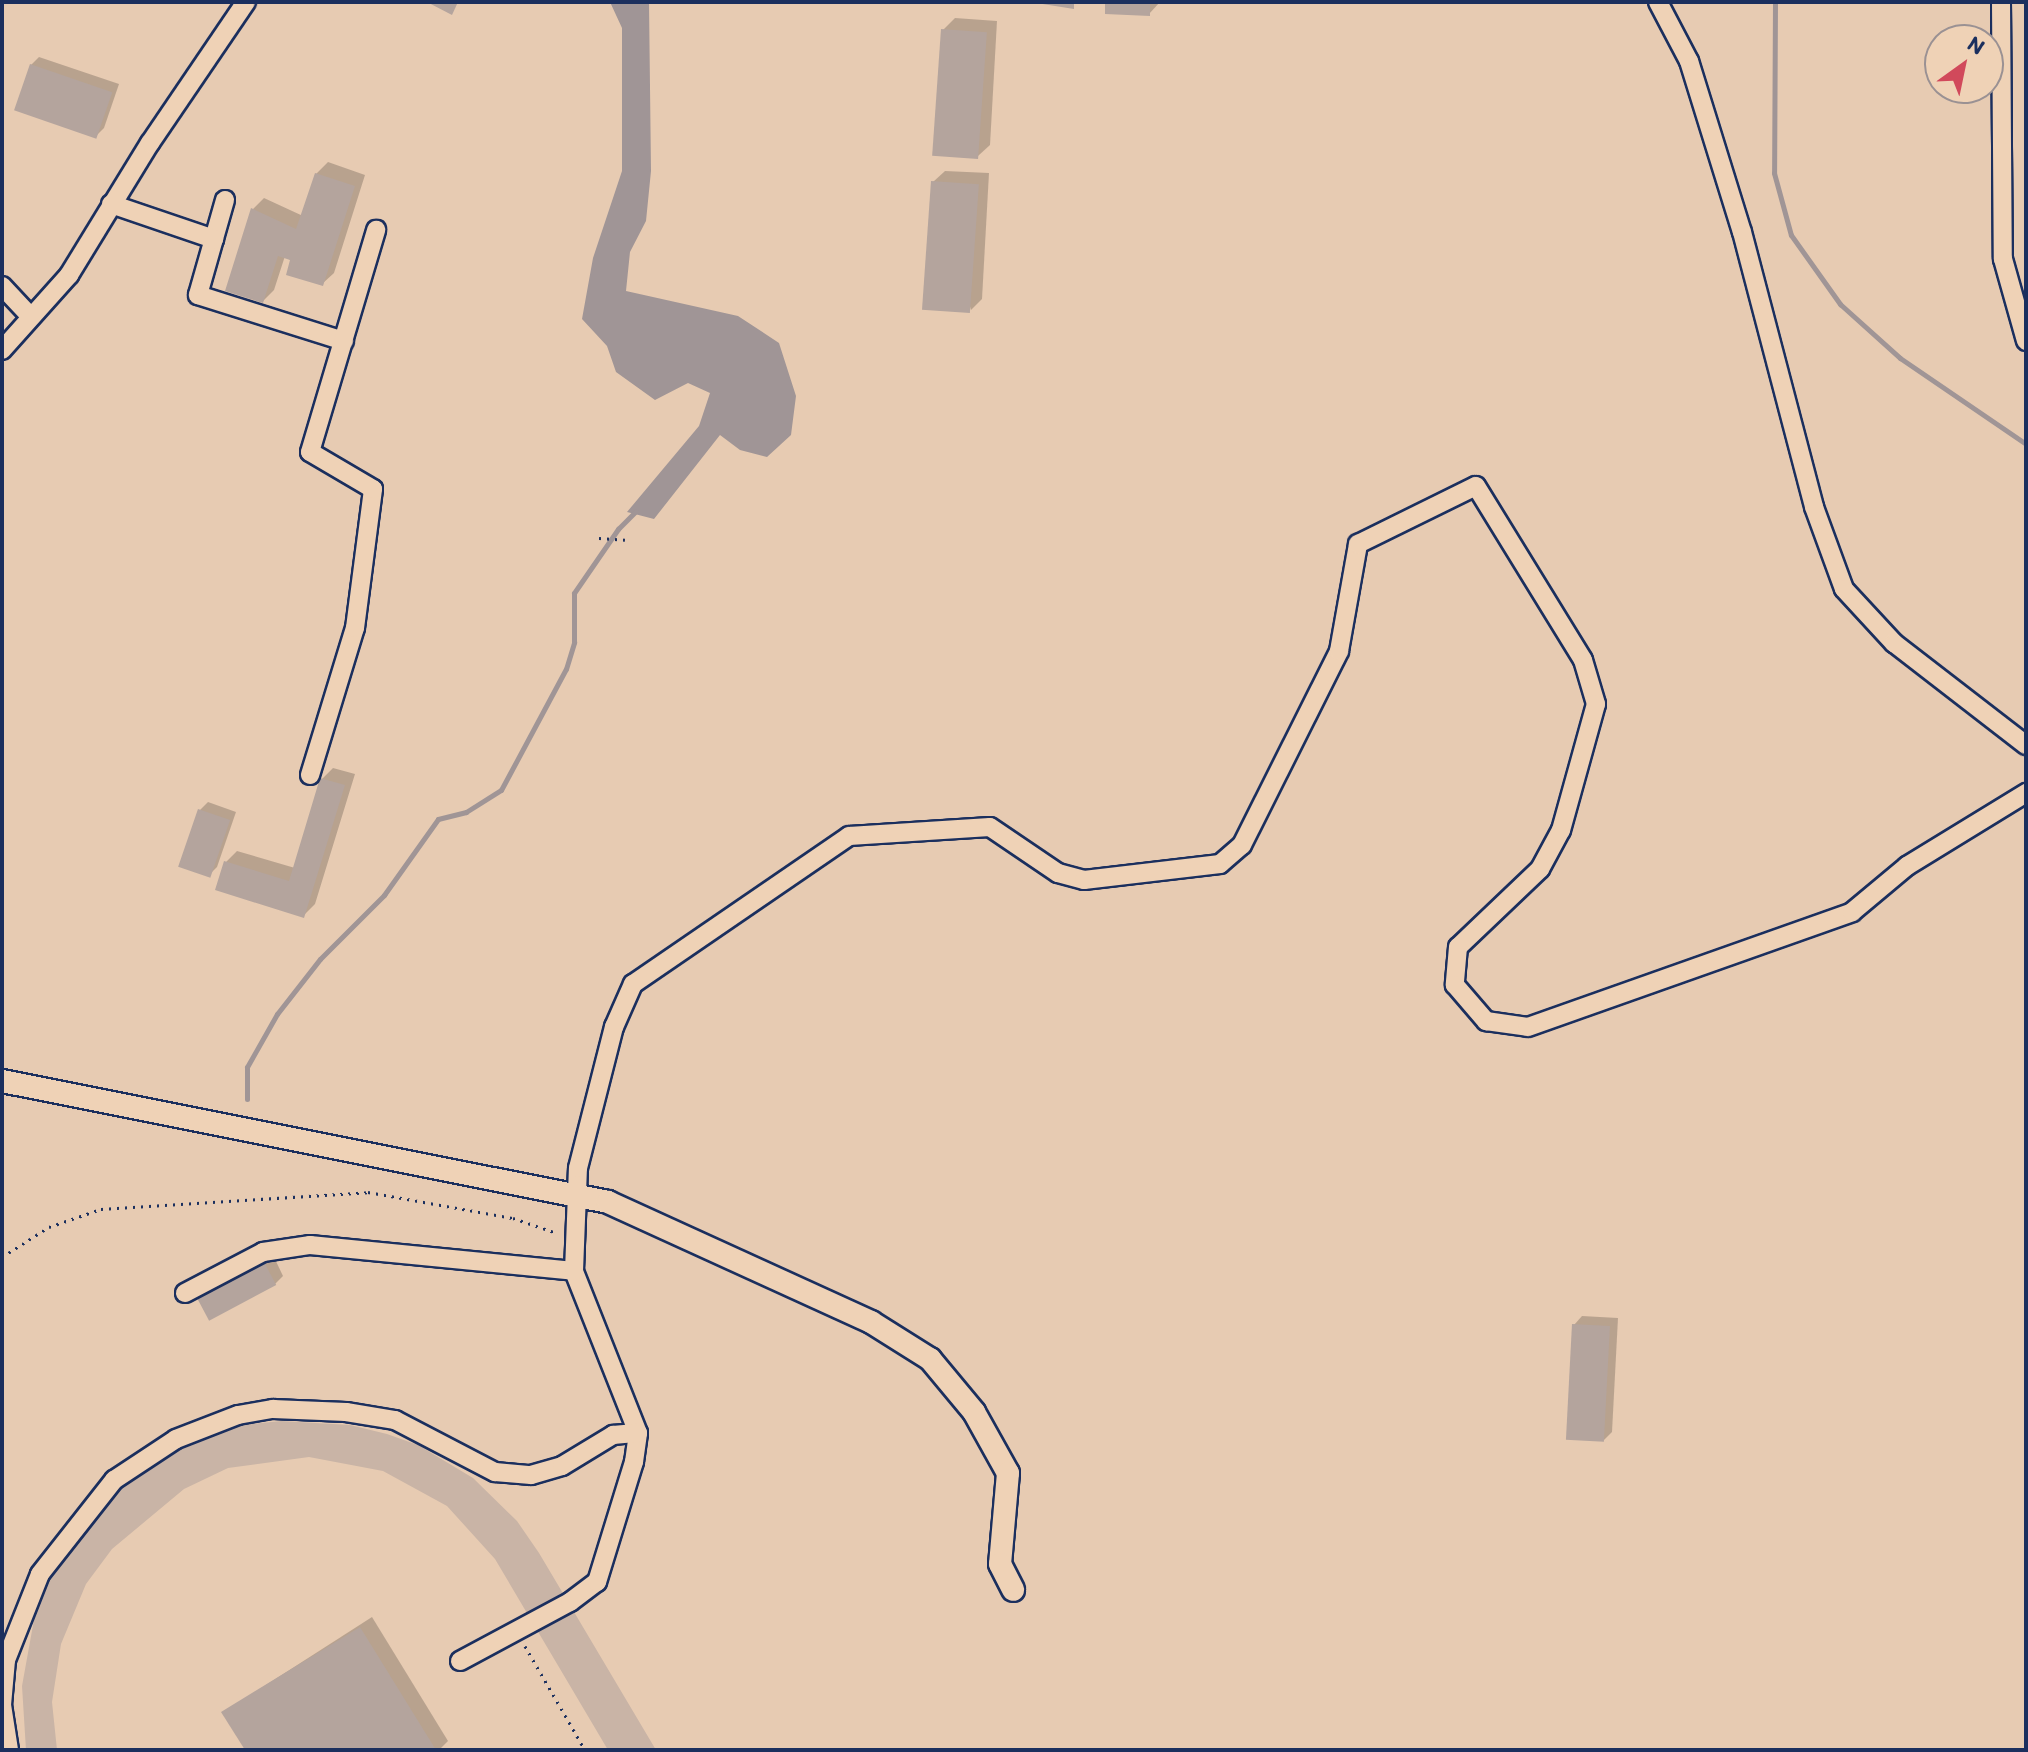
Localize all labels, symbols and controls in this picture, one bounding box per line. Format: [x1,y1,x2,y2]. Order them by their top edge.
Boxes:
north arrow [1924,24,2004,104]
text: N [1963,30,1990,60]

